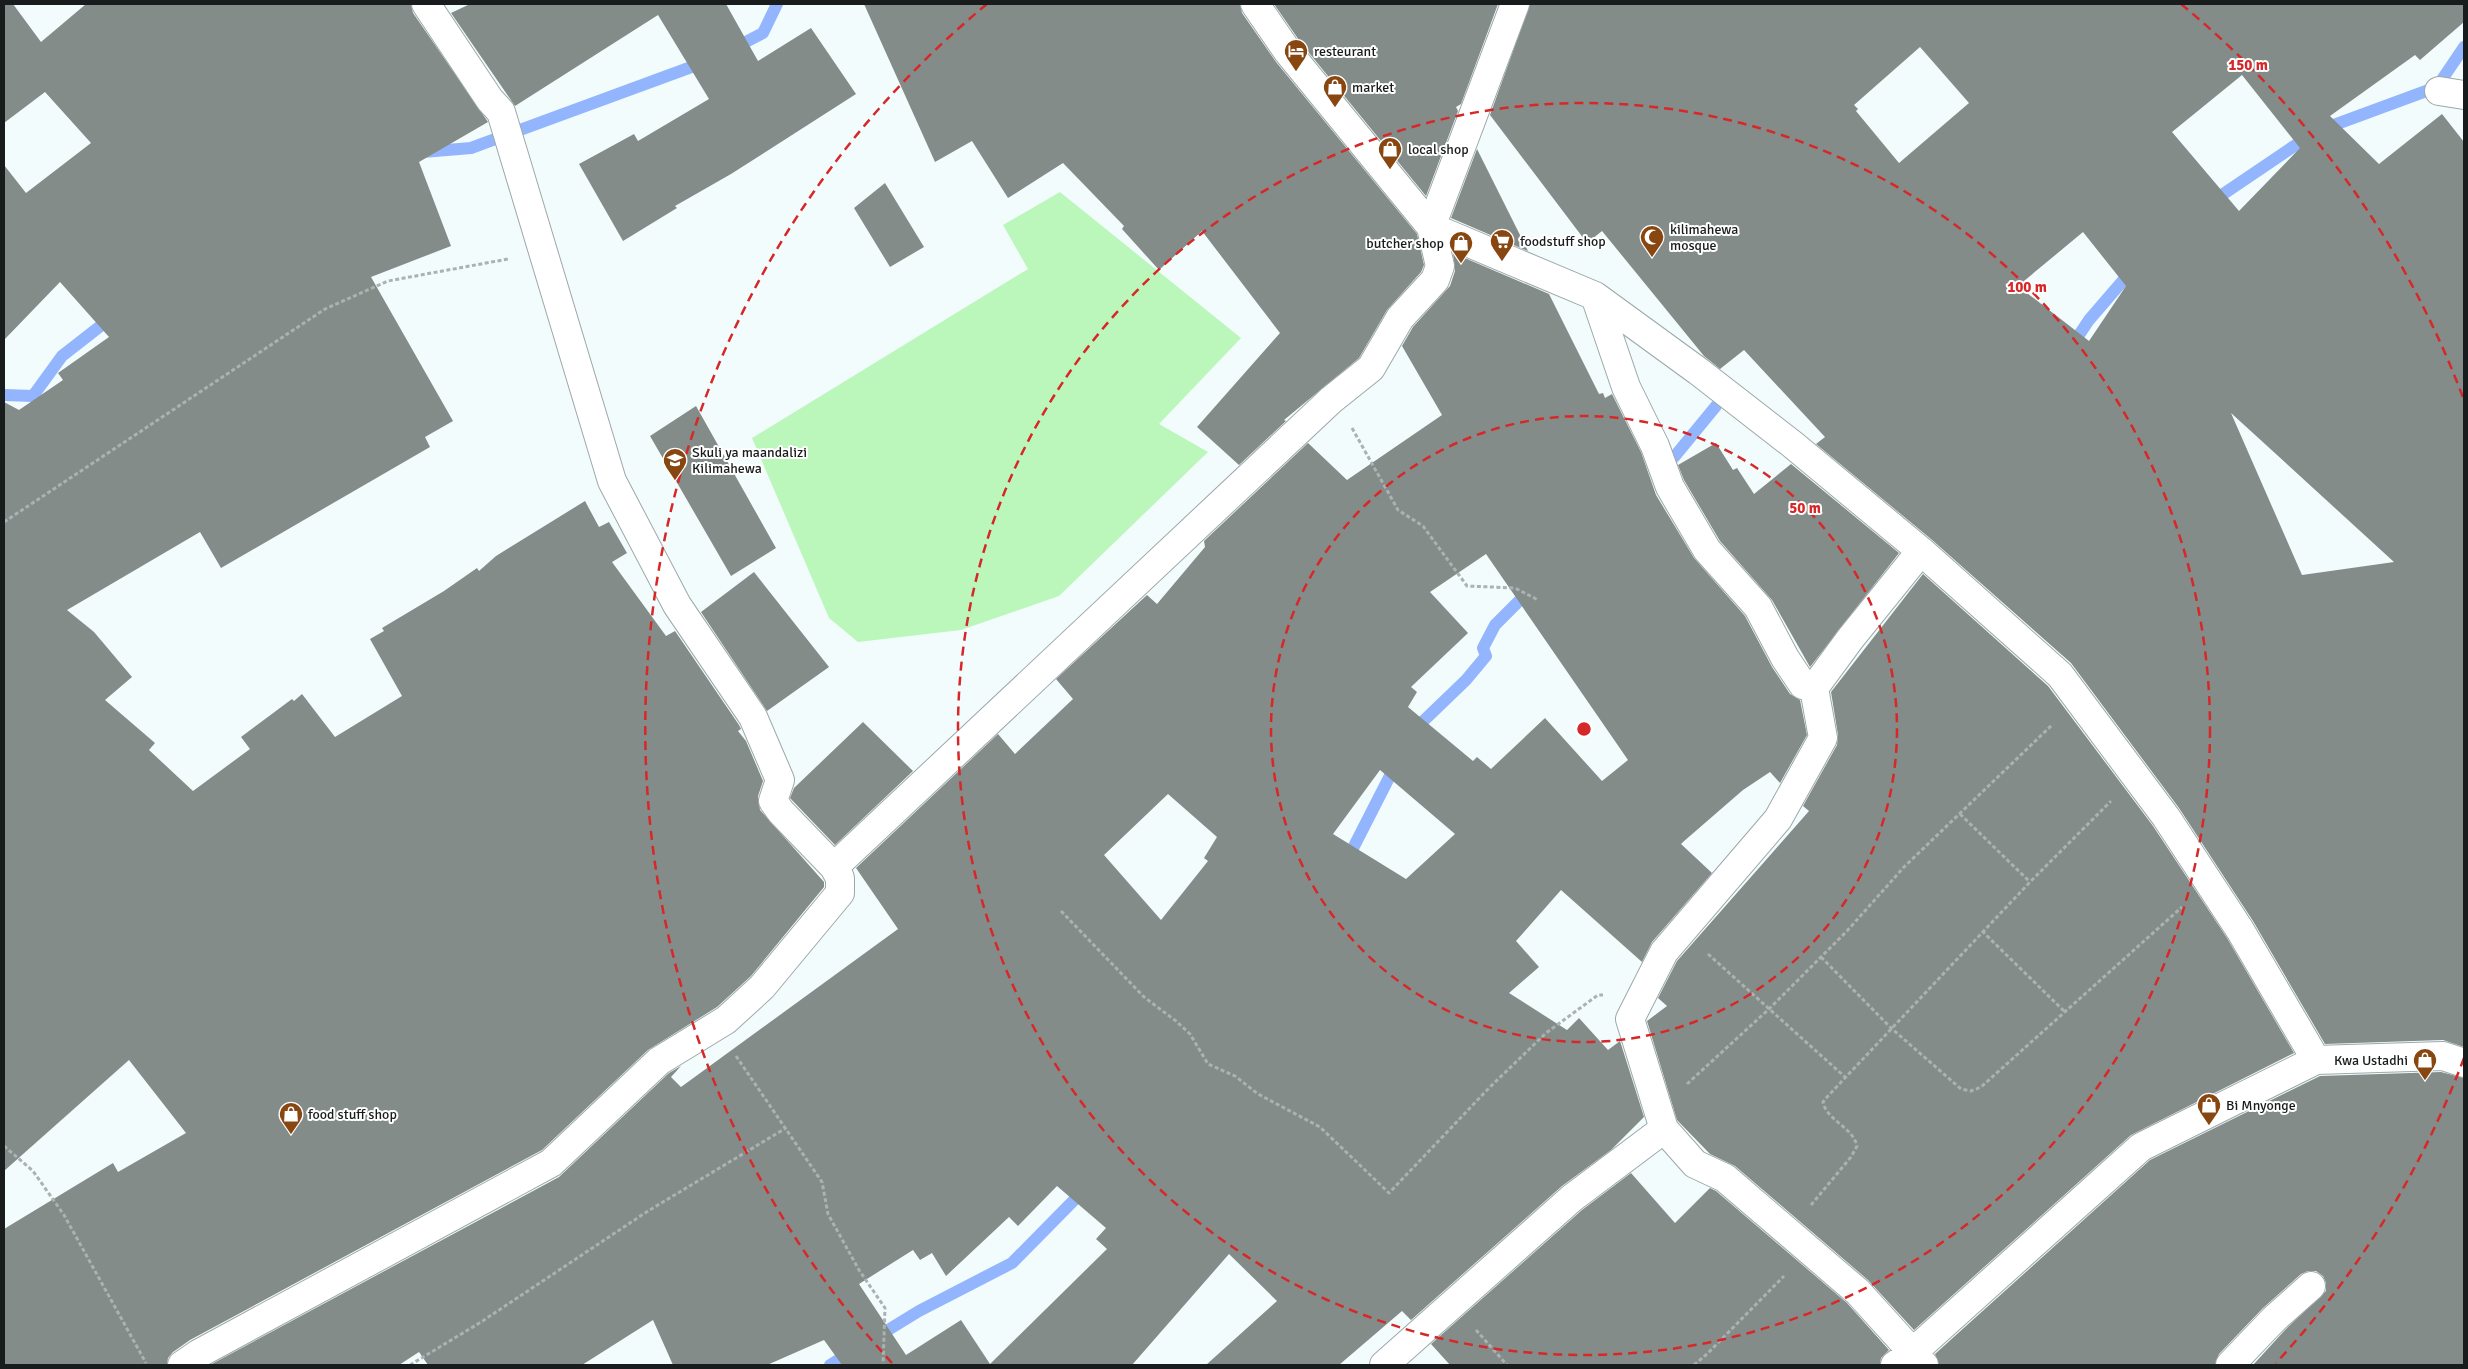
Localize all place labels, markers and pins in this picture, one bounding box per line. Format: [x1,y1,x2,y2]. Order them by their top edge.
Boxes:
hotel icon: resteurant [1283,38,1309,72]
place label: resteurant [1314,43,1376,60]
shop icon: market [1322,74,1348,108]
place label: market [1352,79,1394,96]
shop icon: local shop [1377,136,1403,170]
place label: local shop [1408,141,1469,158]
place label: kilimahewa mosque [1670,221,1738,254]
mosque icon: kilimahewa mosque [1639,224,1665,258]
supermarket icon: foodstuff shop [1489,228,1515,262]
shop icon: butcher shop [1448,230,1474,264]
place label: foodstuff shop [1520,233,1606,250]
place label: butcher shop [1366,235,1444,252]
place label: Skuli ya maandalizi Kilimahewa [692,444,807,477]
school or university icon: Skuli ya maandalizi Kilimahewa [662,447,688,481]
centre of rings [1575,720,1593,738]
shop icon: Kwa Ustadhi [2412,1047,2438,1081]
place label: Kwa Ustadhi [2334,1052,2408,1069]
shop icon: Bi Mnyonge [2196,1092,2222,1126]
place label: Bi Mnyonge [2226,1097,2296,1114]
shop icon: food stuff shop [278,1101,304,1135]
place label: food stuff shop [308,1106,397,1123]

